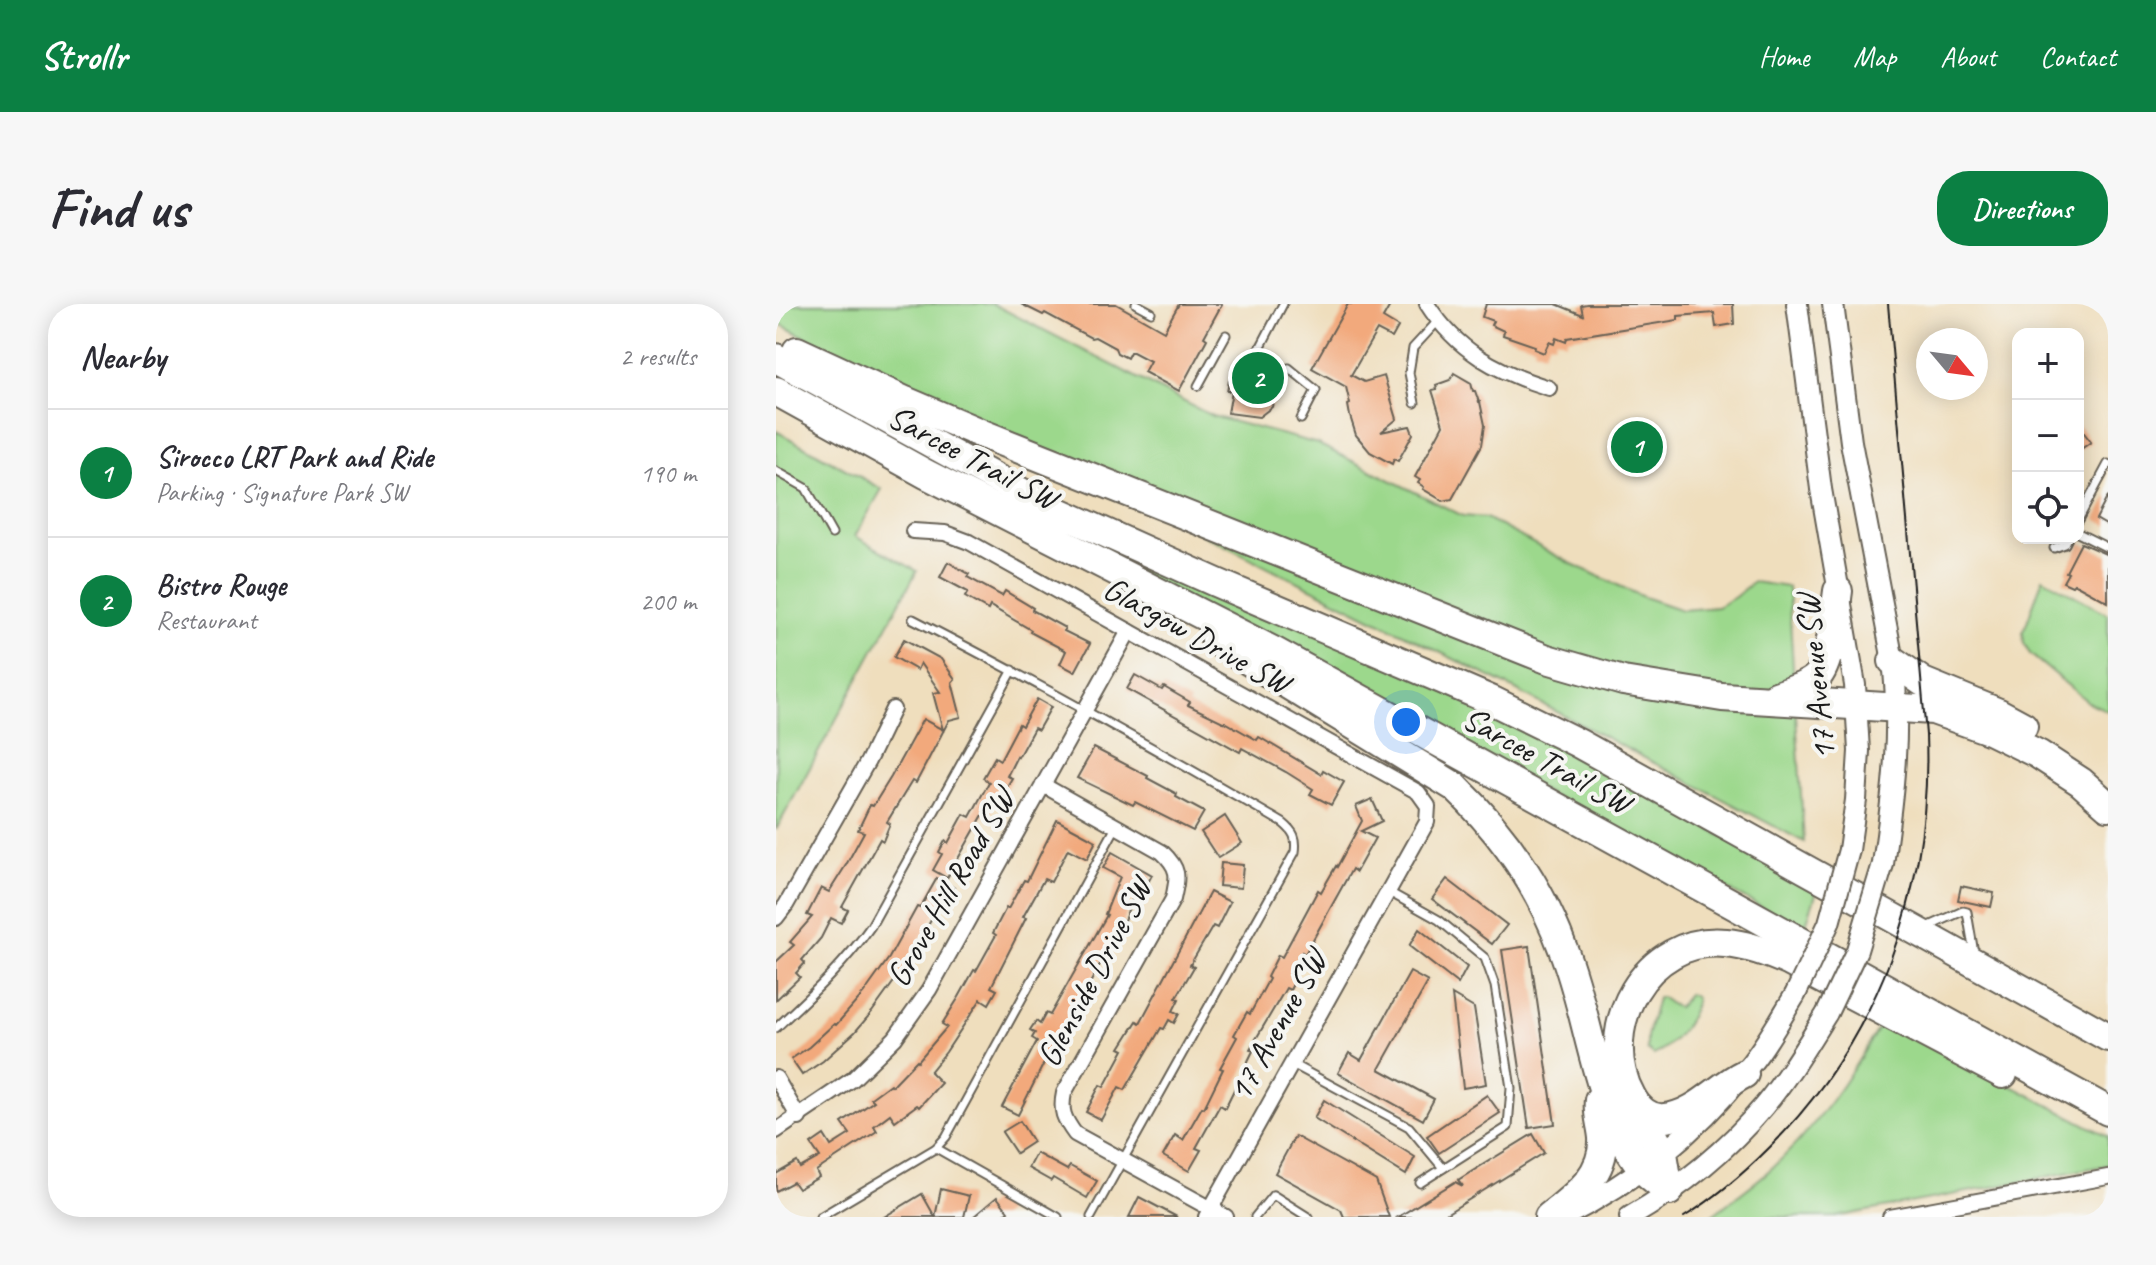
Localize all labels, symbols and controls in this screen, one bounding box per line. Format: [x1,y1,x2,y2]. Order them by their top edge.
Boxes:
text: Strollr [40,33,127,80]
text: Home [1759,39,1809,74]
text: Map [1853,39,1896,74]
text: About [1940,39,1996,74]
text: Contact [2040,39,2116,74]
button: Directions [1937,171,2108,246]
text: Find us [48,173,188,244]
north arrow [1916,328,1988,400]
map controls [2012,328,2084,544]
button: + [2012,328,2084,400]
text: Nearby [80,335,166,378]
text: 2 results [620,340,696,373]
pin: 2 [1232,348,1284,408]
street label: Sarcee Trail SW [881,394,1068,521]
button: − [2012,400,2084,472]
pin: 1 [1611,417,1663,477]
text: Sirocco LRT Park and Ride [156,438,433,476]
text: 1 [100,457,112,490]
text: 190 m [640,457,696,490]
button: locate [2012,472,2084,544]
text: Parking · Signature Park SW [156,476,408,509]
text: Bistro Rouge [156,566,286,604]
street label: Glasgow Drive SW [1096,566,1301,706]
text: 2 [100,585,112,618]
text: 200 m [640,585,696,618]
street label: 17 Avenue SW [1785,588,1845,762]
text: Restaurant [156,604,257,637]
street label: Sarcee Trail SW [1455,696,1642,826]
your location [1386,702,1426,742]
street label: Grove Hill Road SW [876,777,1026,994]
street label: Glenside Drive SW [1026,867,1163,1074]
street label: 17 Avenue SW [1218,939,1338,1108]

